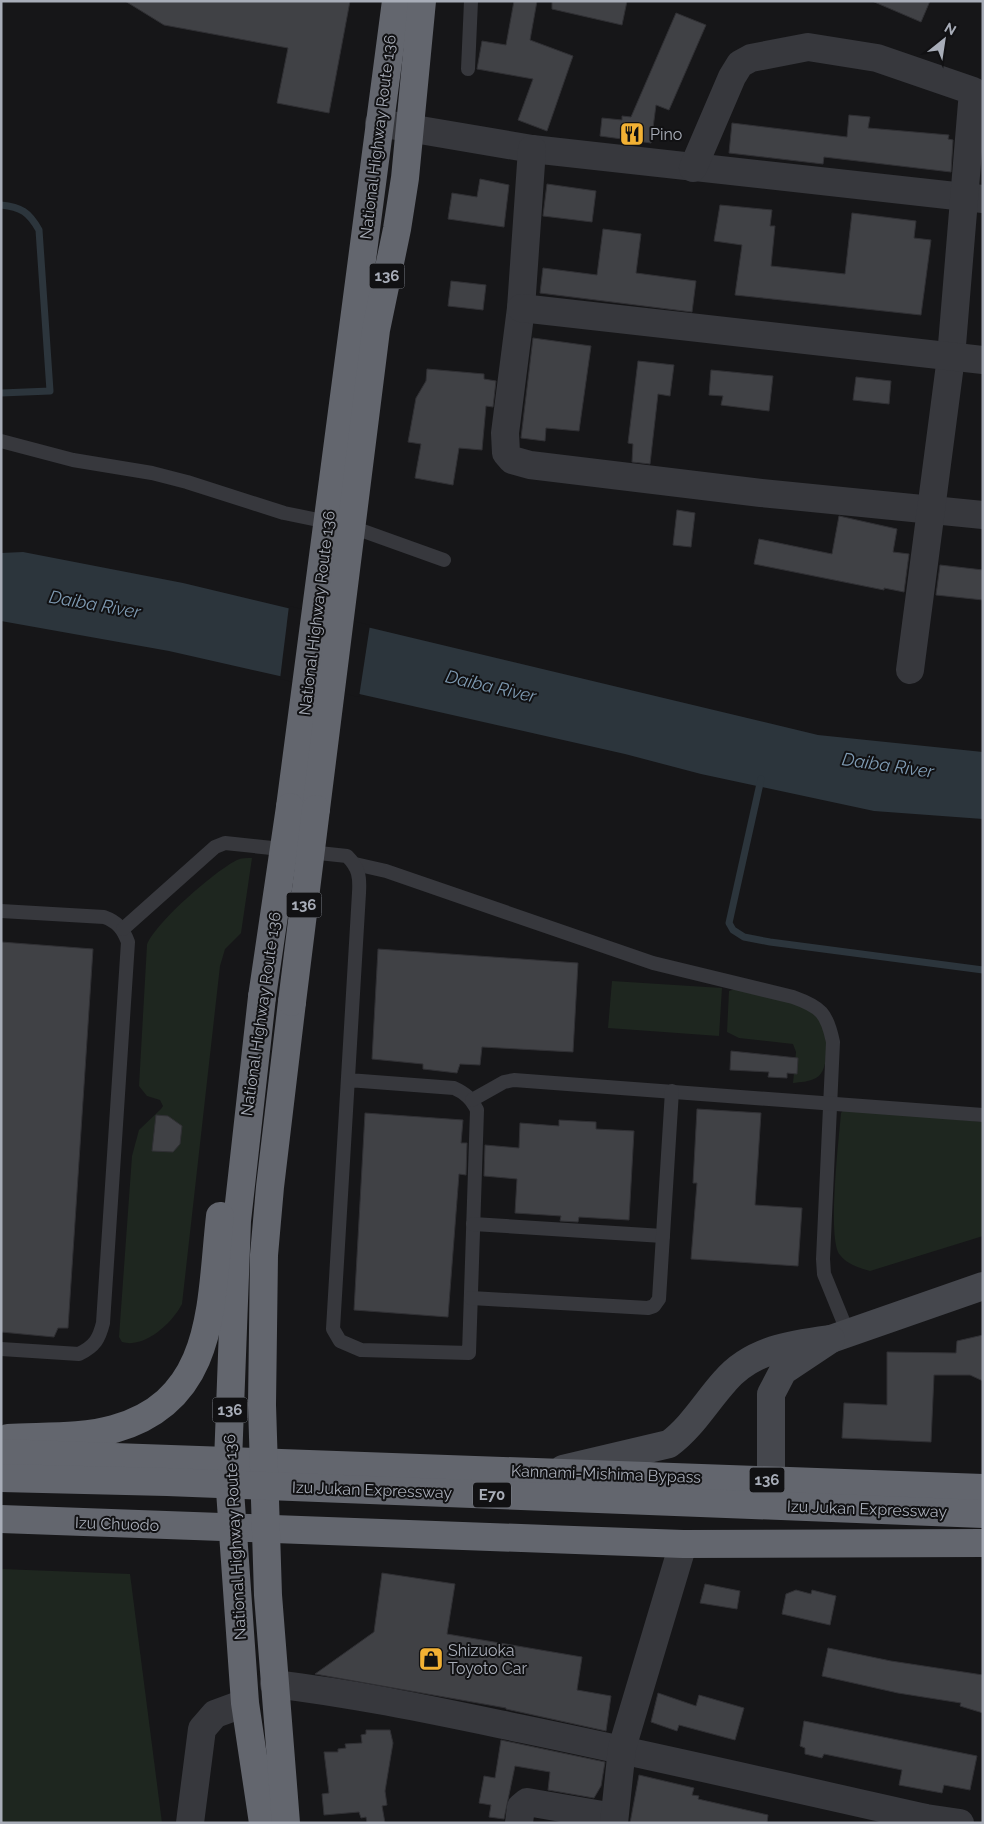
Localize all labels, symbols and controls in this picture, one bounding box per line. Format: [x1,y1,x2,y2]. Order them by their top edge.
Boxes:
north arrow [919,15,969,65]
text: N [942,19,959,38]
street label: National Highway Route 136 [356,34,400,240]
restaurant icon: Pino [619,121,645,147]
place label: Pino [650,125,682,144]
road number: 136 [370,264,404,288]
street label: National Highway Route 136 [295,510,339,716]
water label: Daiba River [48,586,143,623]
water label: Daiba River [444,665,539,707]
water label: Daiba River [841,748,936,782]
road number: 136 [286,892,322,918]
street label: National Highway Route 136 [237,911,285,1117]
road number: 136 [212,1398,248,1422]
street label: National Highway Route 136 [220,1434,250,1640]
street label: Kannami-Mishima Bypass [511,1461,702,1487]
road number: 136 [750,1468,784,1492]
street label: Izu Jukan Expressway [292,1478,453,1502]
road number: E70 [473,1482,511,1508]
street label: Izu Jukan Expressway [787,1497,948,1521]
street label: Izu Chuodo [75,1513,159,1535]
place label: Shizuoka Toyoto Car [448,1641,527,1678]
shop icon: Shizuoka Toyoto Car [418,1646,444,1672]

